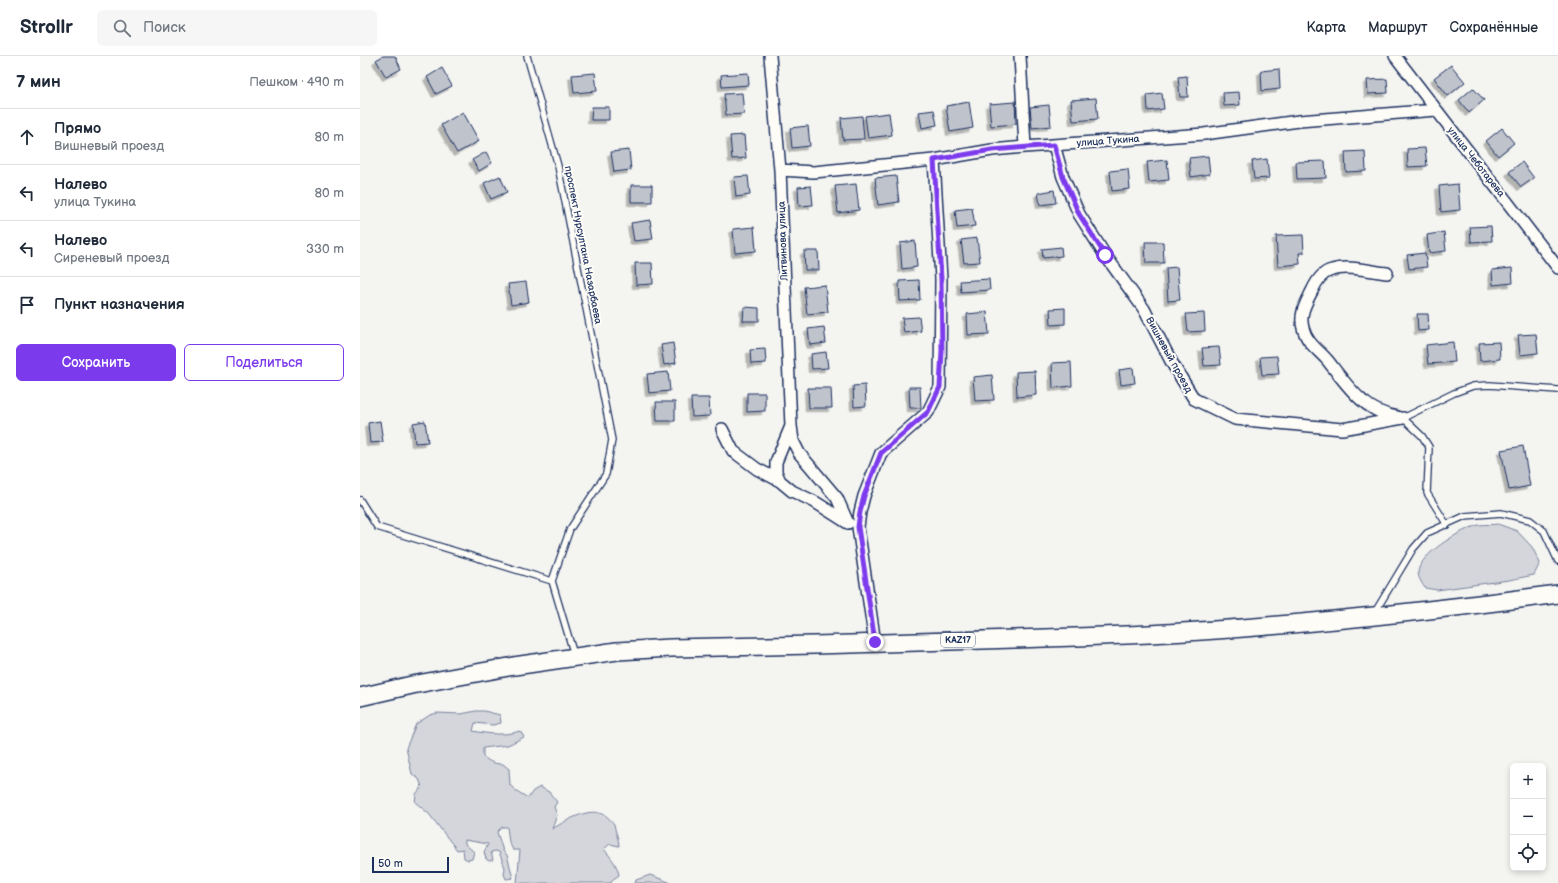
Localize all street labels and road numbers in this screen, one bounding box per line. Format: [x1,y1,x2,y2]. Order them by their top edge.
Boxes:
street label: улица Чеботарева [1445,124,1507,200]
street label: улица Тукина [1076,133,1140,149]
street label: проспект Нурсултана Назарбаева [562,165,604,325]
street label: Литвинова улица [776,201,790,282]
street label: Вишневый проезд [1143,315,1195,395]
road number: KAZ17 [941,633,975,647]

